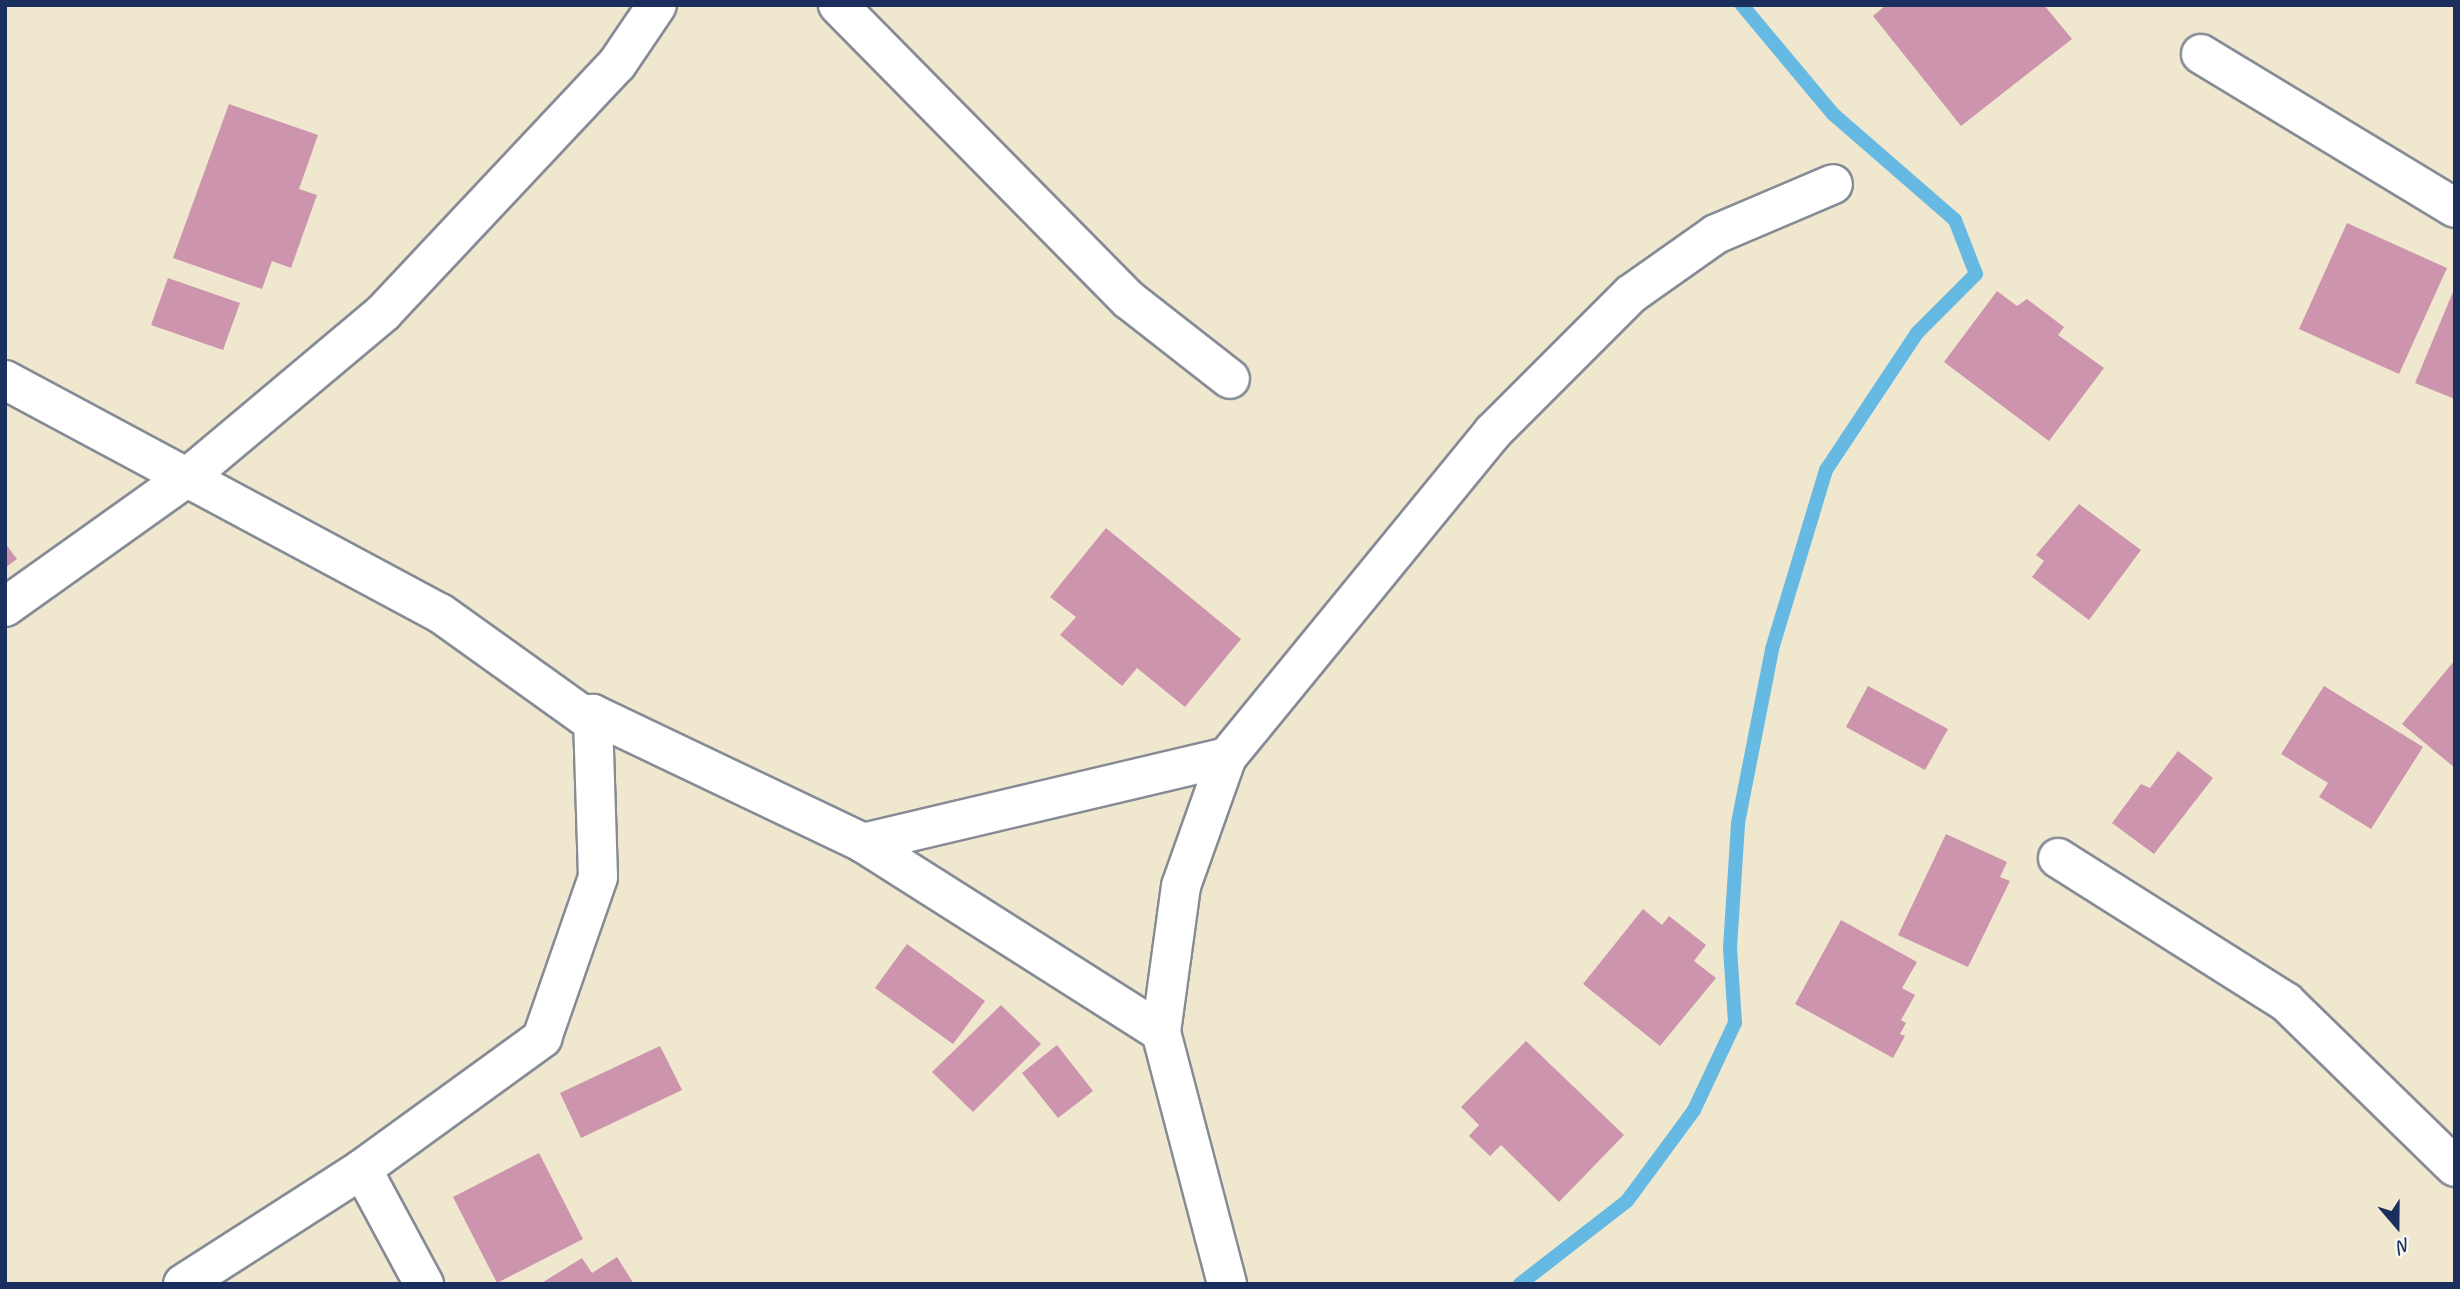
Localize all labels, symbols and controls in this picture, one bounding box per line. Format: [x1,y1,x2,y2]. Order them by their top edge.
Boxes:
north arrow [2362,1191,2432,1261]
text: N [2395,1232,2414,1259]

